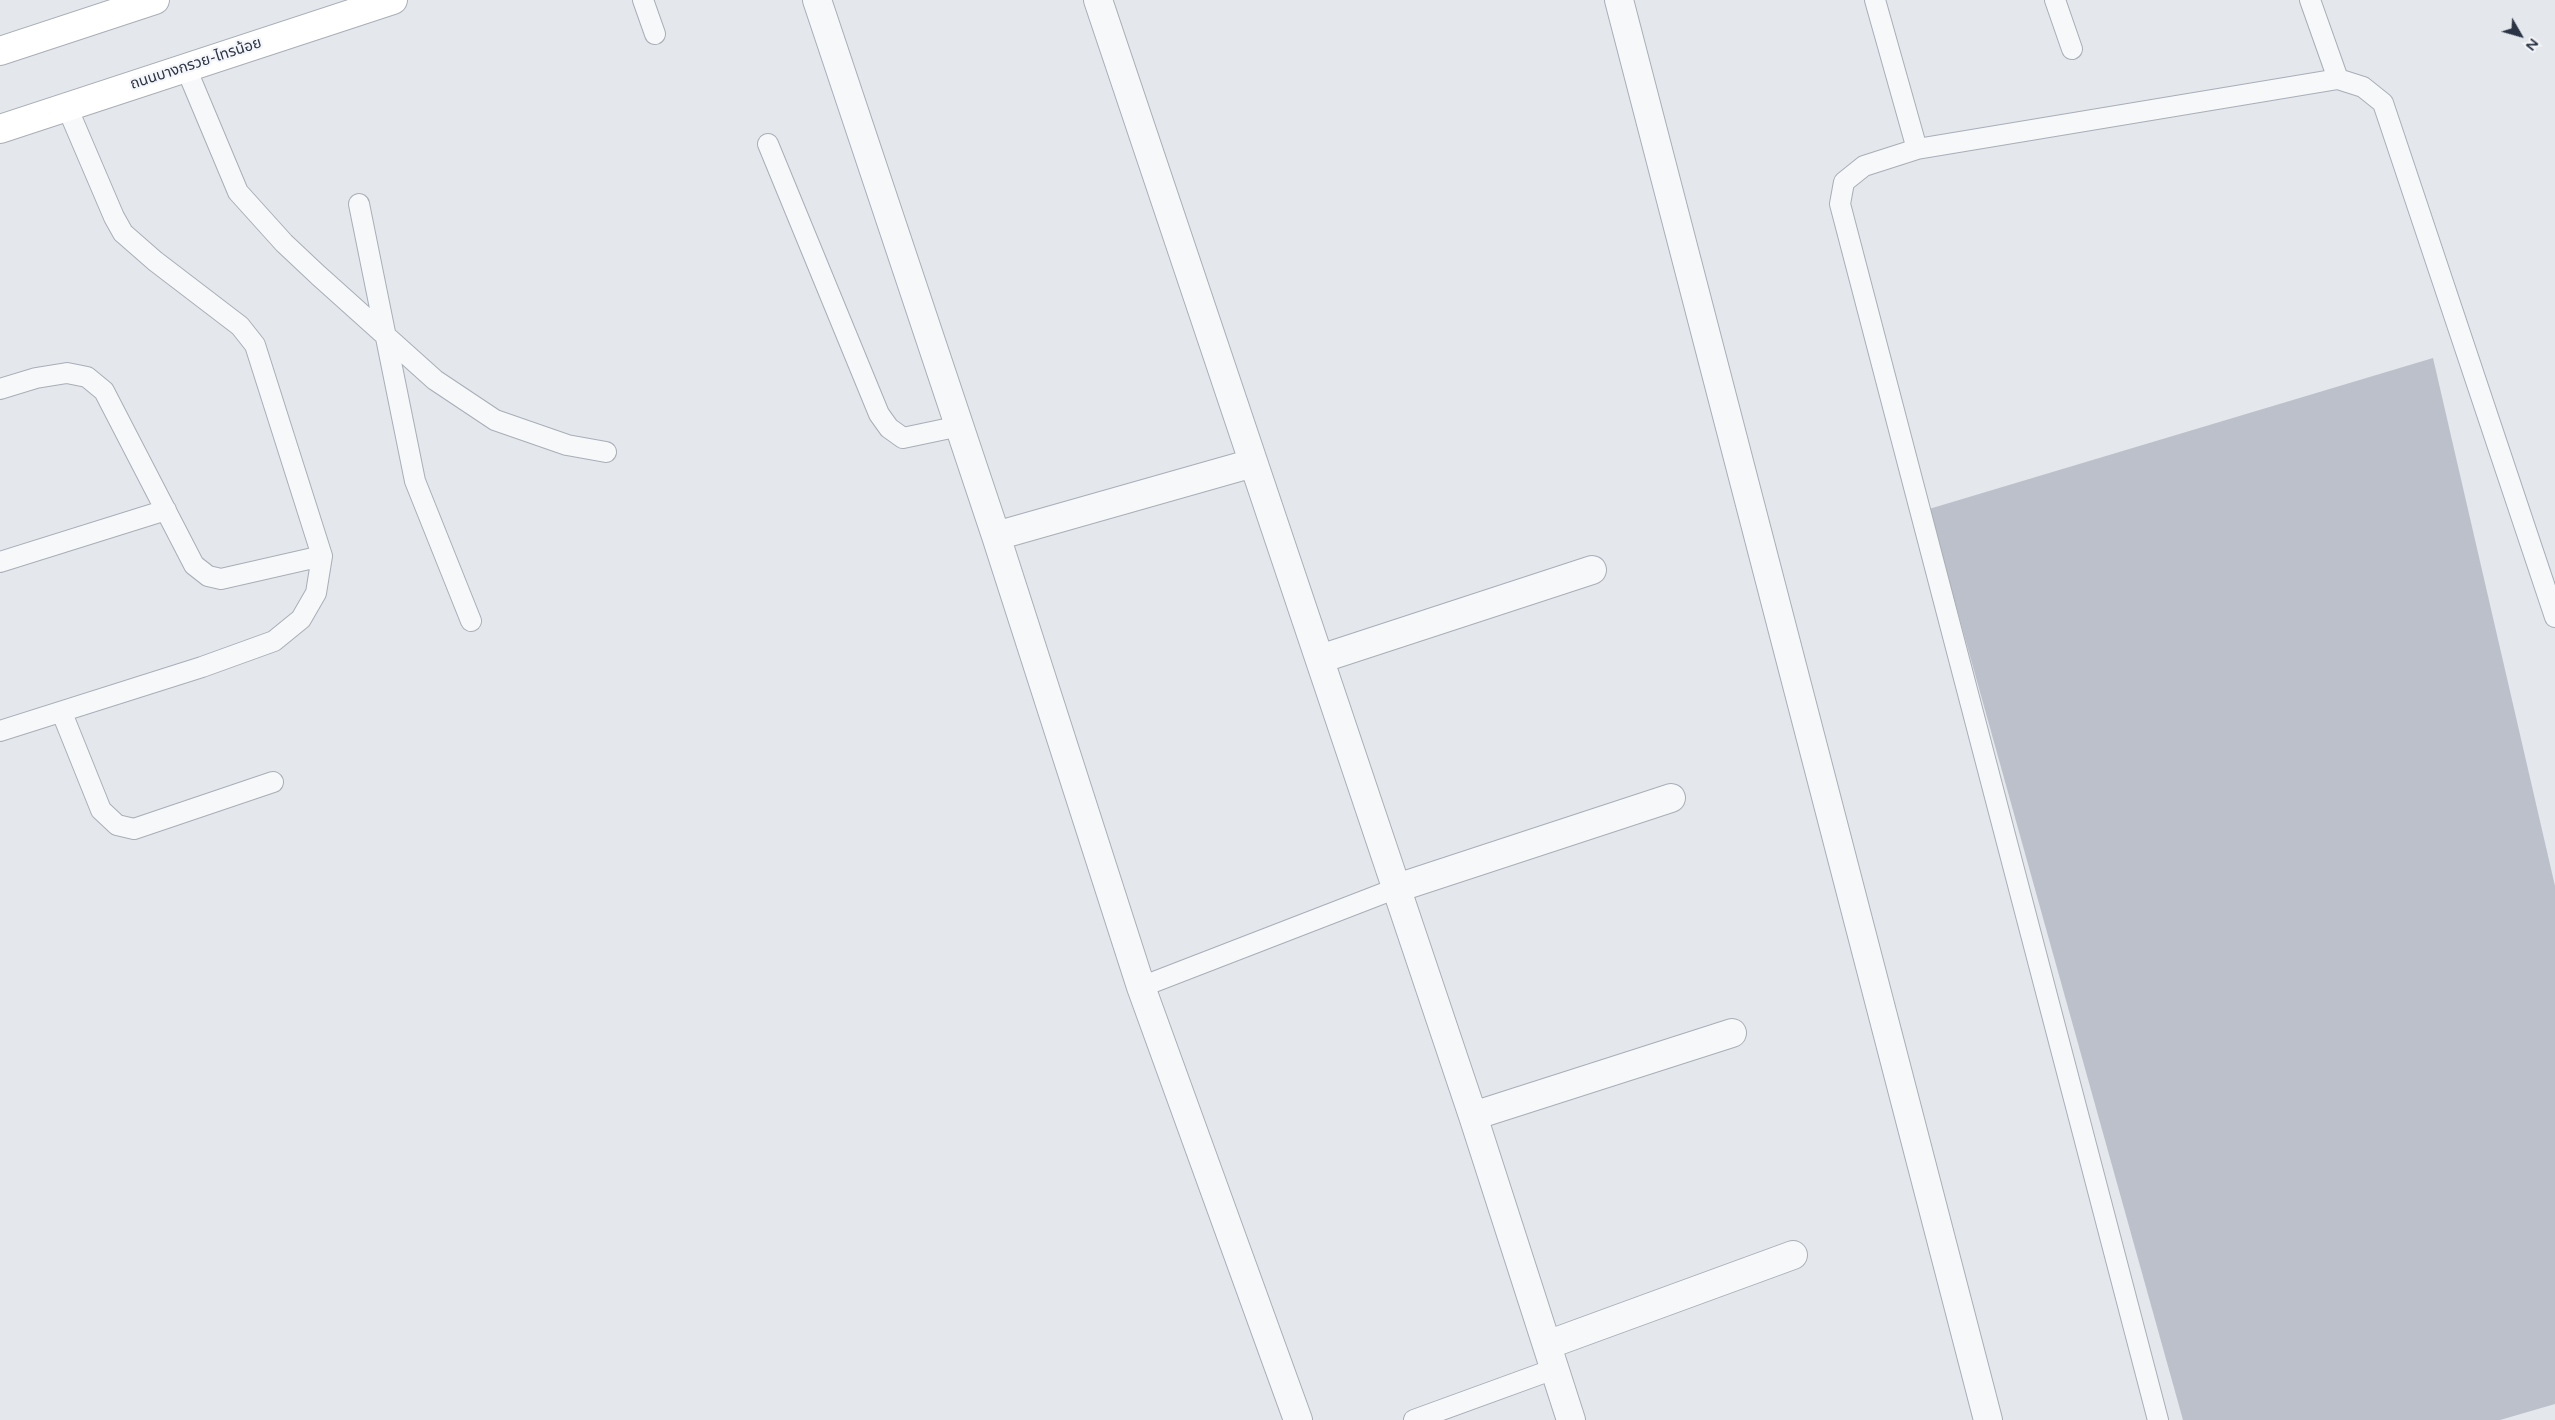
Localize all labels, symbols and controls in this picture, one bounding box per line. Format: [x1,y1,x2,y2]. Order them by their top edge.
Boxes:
north arrow [2495,10,2545,60]
street label: ถนนบางกรวย-ไทรน้อย [128,34,264,94]
text: N [2522,35,2542,54]

